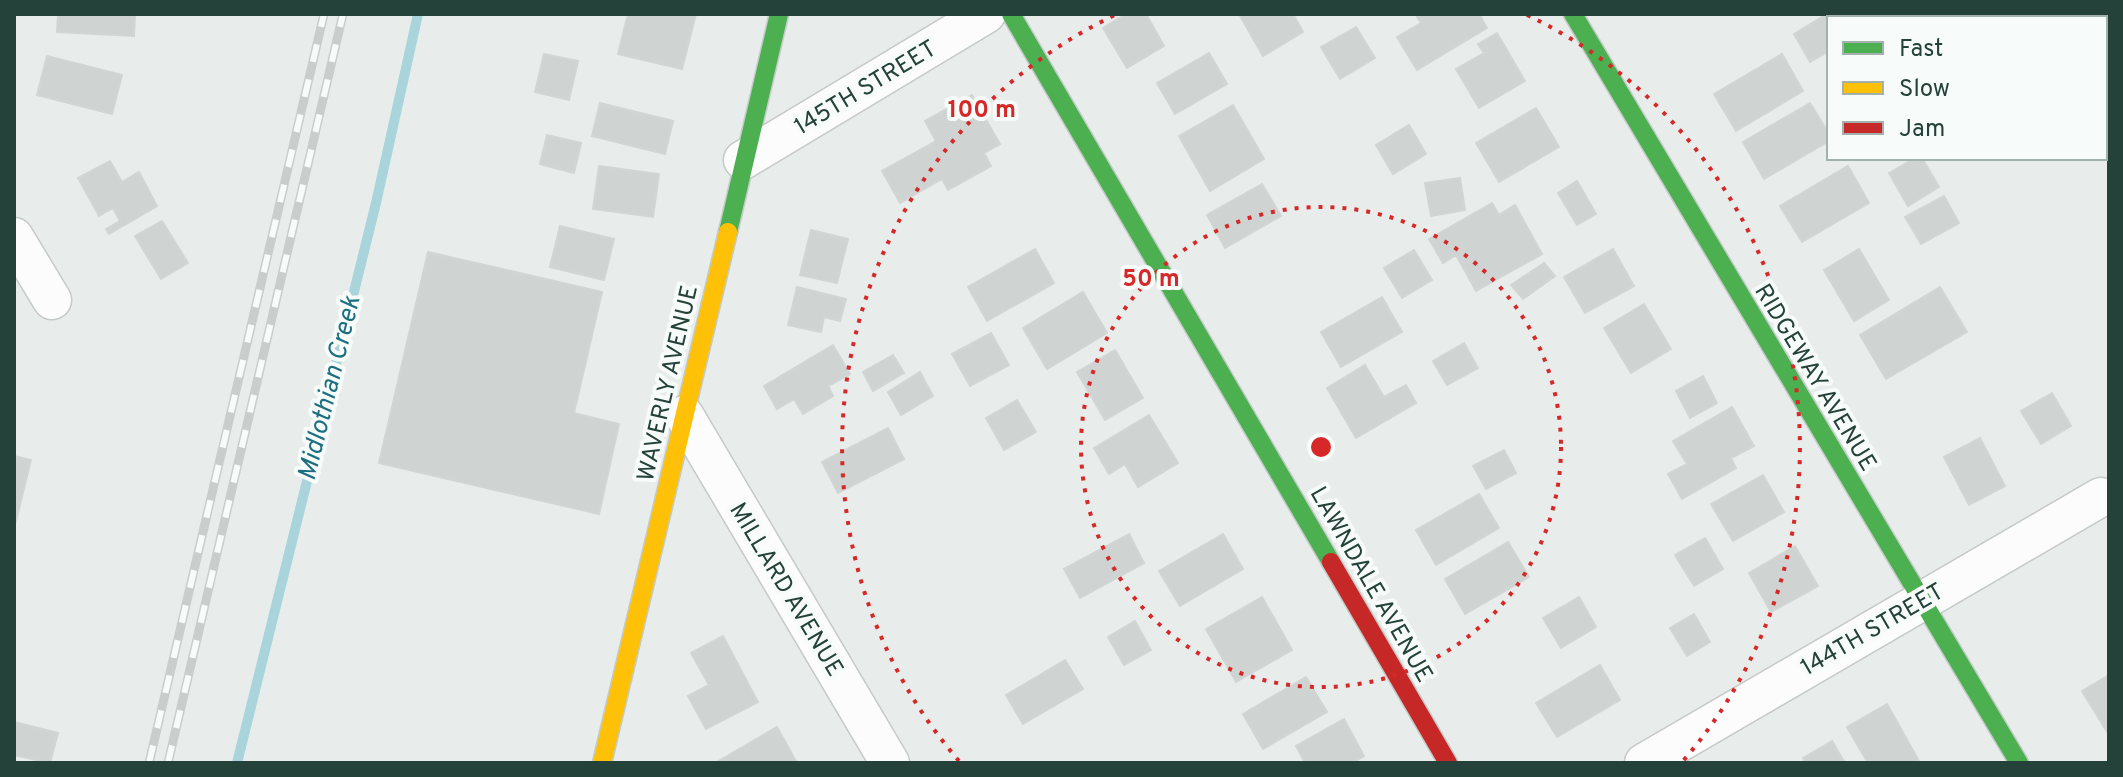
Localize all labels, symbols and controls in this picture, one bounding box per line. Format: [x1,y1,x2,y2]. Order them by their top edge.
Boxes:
legend [1827,16,2107,160]
street label: 145TH STREET [789,35,943,143]
text: Fast [1899,35,1943,65]
text: Slow [1899,75,1950,105]
text: 100 m [948,96,1016,126]
text: Jam [1899,115,1945,145]
text: 50 m [1122,265,1180,295]
street label: RIDGEWAY AVENUE [1746,279,1882,477]
street label: WAVERLY AVENUE [632,282,706,484]
water label: Midlothian Creek [292,292,370,484]
centre of rings [1307,433,1335,461]
street label: LAWNDALE AVENUE [1302,482,1438,688]
street label: MILLARD AVENUE [722,498,849,682]
street label: 144TH STREET [1796,578,1950,684]

